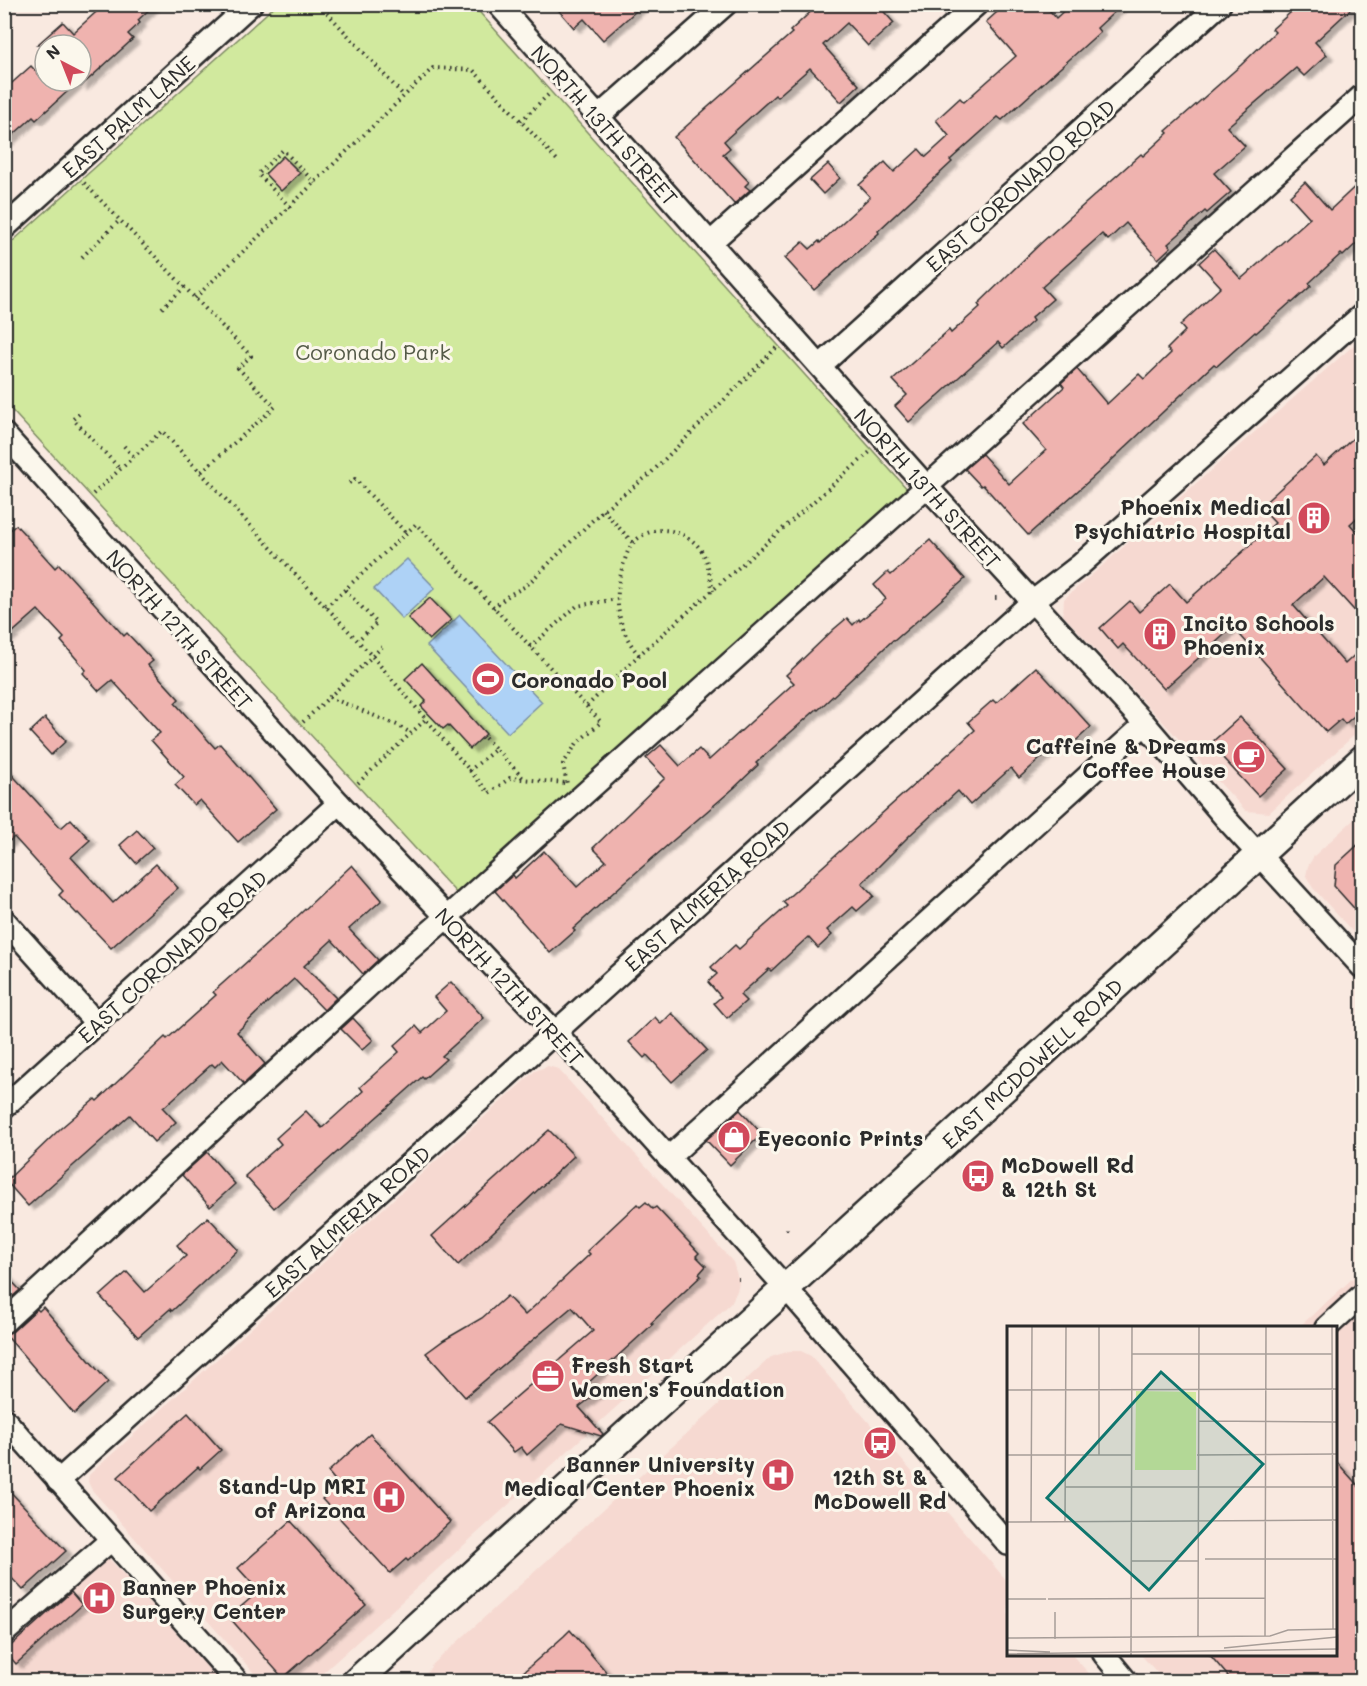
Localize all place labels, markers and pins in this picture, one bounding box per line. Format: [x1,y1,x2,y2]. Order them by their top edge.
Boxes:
place label: Phoenix Medical Psychiatric Hospital [1074,493,1291,545]
building icon: Phoenix Medical Psychiatric Hospital [1296,500,1332,536]
place label: Incito Schools Phoenix [1183,609,1335,660]
building icon: Incito Schools Phoenix [1142,616,1178,652]
sports icon: Coronado Pool [470,661,506,697]
place label: Coronado Pool [511,666,667,693]
place label: Caffeine & Dreams Coffee House [1026,732,1226,783]
cafe icon: Caffeine & Dreams Coffee House [1231,739,1267,775]
shop icon: Eyeconic Prints [716,1119,752,1155]
place label: Eyeconic Prints [757,1124,923,1152]
place label: McDowell Rd & 12th St [1001,1151,1134,1202]
bus stop icon: McDowell Rd & 12th St [960,1158,996,1194]
place label: Fresh Start Women's Foundation [571,1351,784,1402]
office icon: Fresh Start Women's Foundation [530,1358,566,1394]
bus stop icon: 12th St & McDowell Rd [862,1425,898,1461]
place label: Banner University Medical Center Phoenix [504,1450,755,1501]
hospital icon: Banner University Medical Center Phoenix [760,1457,796,1493]
place label: 12th St & McDowell Rd [814,1463,946,1514]
place label: Stand-Up MRI of Arizona [219,1472,366,1523]
hospital icon: Stand-Up MRI of Arizona [371,1479,407,1515]
place label: Banner Phoenix Surgery Center [122,1573,286,1625]
hospital icon: Banner Phoenix Surgery Center [81,1580,117,1616]

